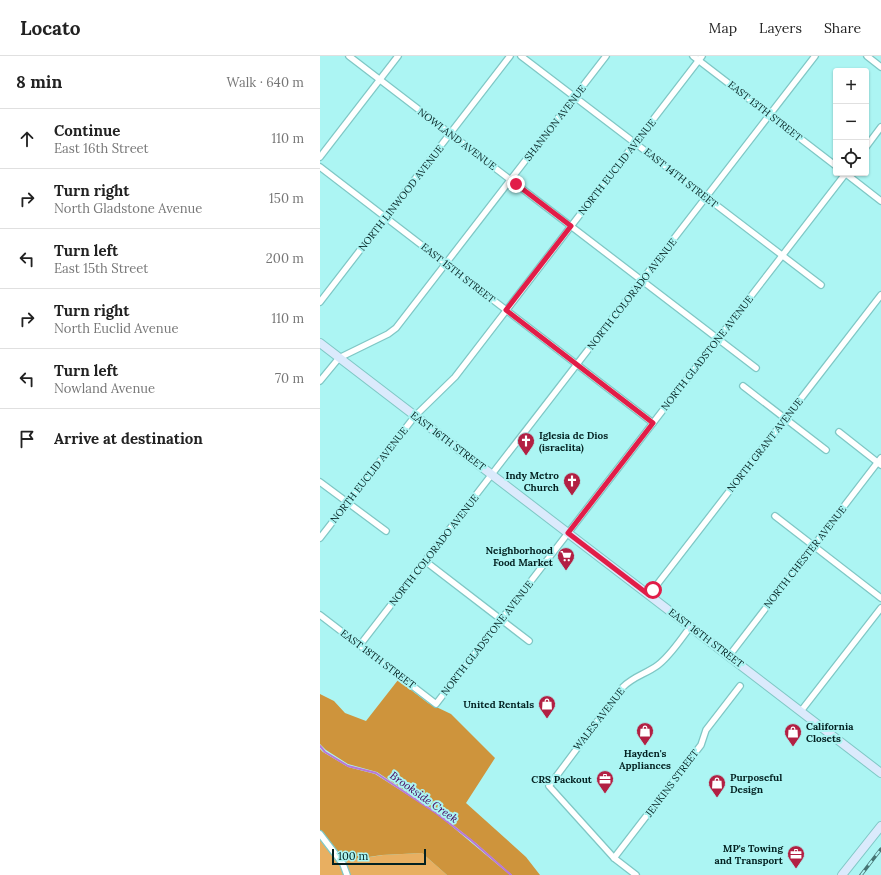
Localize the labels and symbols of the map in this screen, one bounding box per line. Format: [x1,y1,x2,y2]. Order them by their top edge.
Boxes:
street label: EAST 13TH STREET [725,78,805,144]
street label: SHANNON AVENUE [521,82,589,164]
street label: NOWLAND AVENUE [415,105,499,173]
street label: NORTH EUCLID AVENUE [575,116,659,218]
street label: NORTH LINWOOD AVENUE [356,142,446,254]
street label: EAST 14TH STREET [641,145,721,211]
route end [507,175,525,193]
street label: NORTH COLORADO AVENUE [584,236,680,352]
street label: EAST 15TH STREET [418,240,498,306]
street label: NORTH GLADSTONE AVENUE [658,293,756,413]
street label: NORTH GRANT AVENUE [724,395,806,495]
street label: EAST 16TH STREET [408,409,489,474]
street label: NORTH EUCLID AVENUE [327,424,411,526]
place label: Iglesia de Dios (israelita) [539,429,608,454]
church icon: Iglesia de Dios (israelita) [516,431,536,456]
place label: Indy Metro Church [505,469,560,494]
church icon: Indy Metro Church [562,471,582,496]
street label: NORTH COLORADO AVENUE [386,492,482,608]
street label: NORTH CHESTER AVENUE [761,503,849,611]
place label: Neighborhood Food Market [486,544,554,569]
supermarket icon: Neighborhood Food Market [556,546,576,571]
street label: NORTH GLADSTONE AVENUE [438,578,536,698]
route start [644,581,662,599]
street label: EAST 16TH STREET [666,606,747,671]
street label: EAST 18TH STREET [338,627,419,692]
street label: WALES AVENUE [570,685,628,753]
shop icon: United Rentals [537,694,557,719]
place label: United Rentals [463,698,534,711]
place label: California Closets [806,720,854,745]
shop icon: Hayden's Appliances [635,721,655,746]
shop icon: California Closets [783,722,803,747]
street label: JENKINS STREET [642,746,702,820]
place label: Hayden's Appliances [619,747,671,772]
water label: Brookside Creek [387,768,461,826]
office icon: CRS Packout [595,769,615,794]
place label: Purposeful Design [730,771,782,796]
place label: CRS Packout [531,773,593,786]
shop icon: Purposeful Design [707,773,727,798]
place label: MP's Towing and Transport [715,842,784,867]
office icon: MP's Towing and Transport [786,844,806,869]
scale bar [332,847,426,866]

